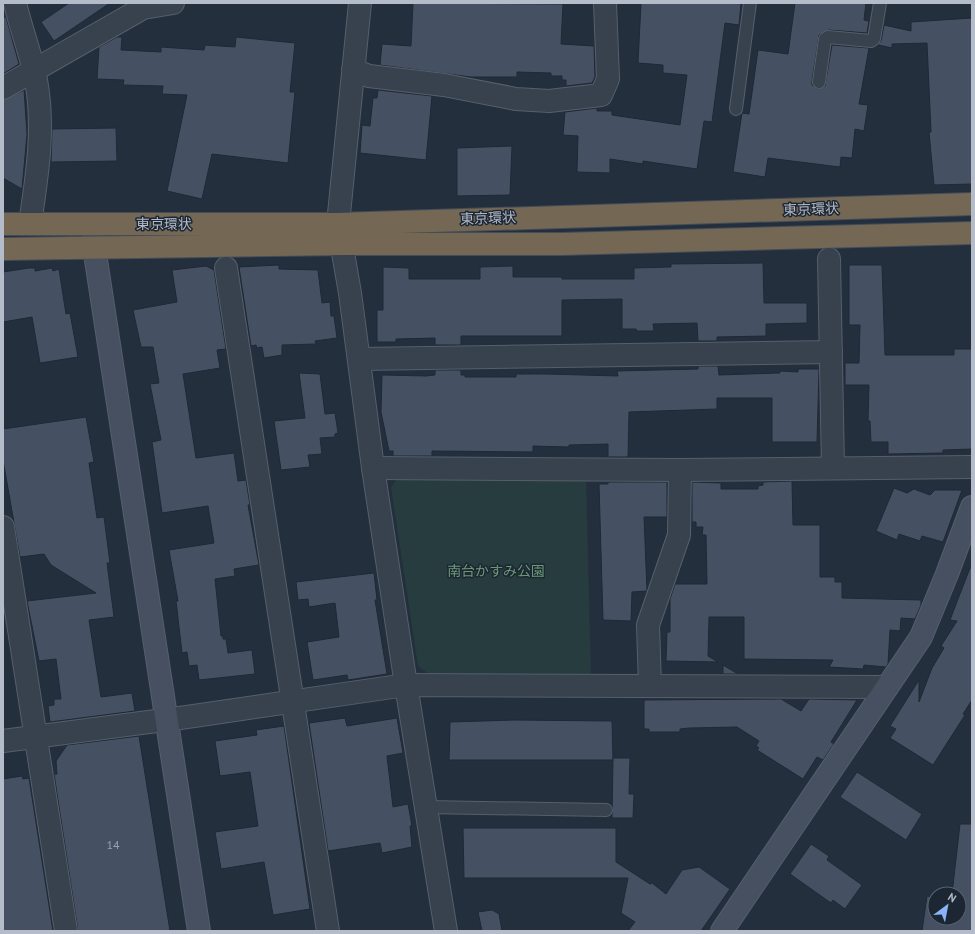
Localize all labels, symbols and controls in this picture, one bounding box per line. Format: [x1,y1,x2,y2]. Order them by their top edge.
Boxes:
street label: 東京環状 [783,199,839,219]
street label: 東京環状 [460,208,516,228]
street label: 東京環状 [136,215,192,233]
park label: 南台かすみ公園 [447,562,545,580]
house number: 14 [106,837,120,852]
north arrow [927,886,967,926]
text: N [946,890,959,905]

